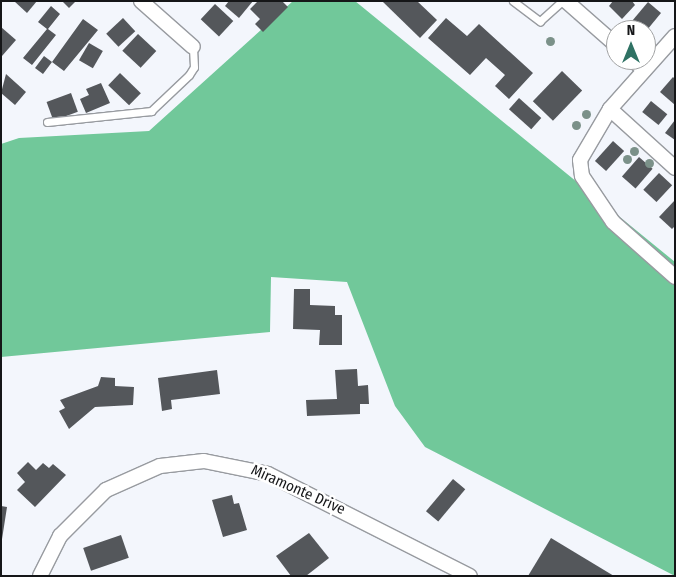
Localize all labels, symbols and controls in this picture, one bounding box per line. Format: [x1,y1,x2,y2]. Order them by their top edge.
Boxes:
north arrow [606,20,656,70]
text: N [627,22,635,39]
street label: Miramonte Drive [248,461,348,519]

